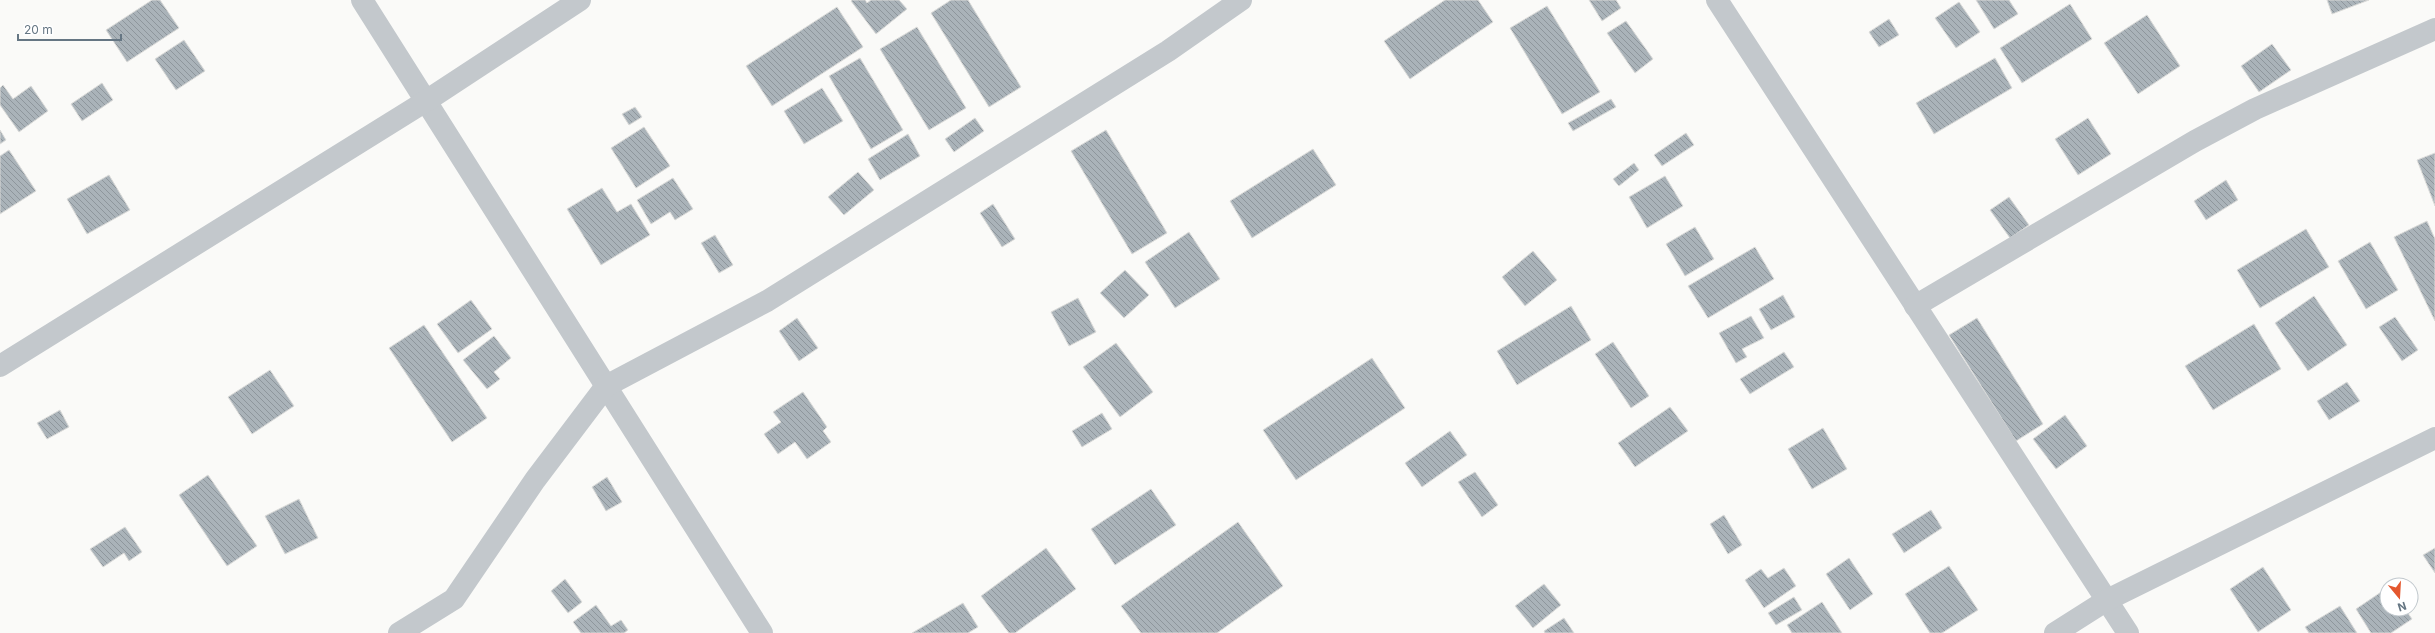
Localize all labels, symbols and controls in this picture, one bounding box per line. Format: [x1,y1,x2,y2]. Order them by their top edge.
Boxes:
scale bar [18,16,121,42]
text: 20 m [24,22,53,37]
north arrow [2379,577,2419,617]
text: N [2396,599,2408,614]

